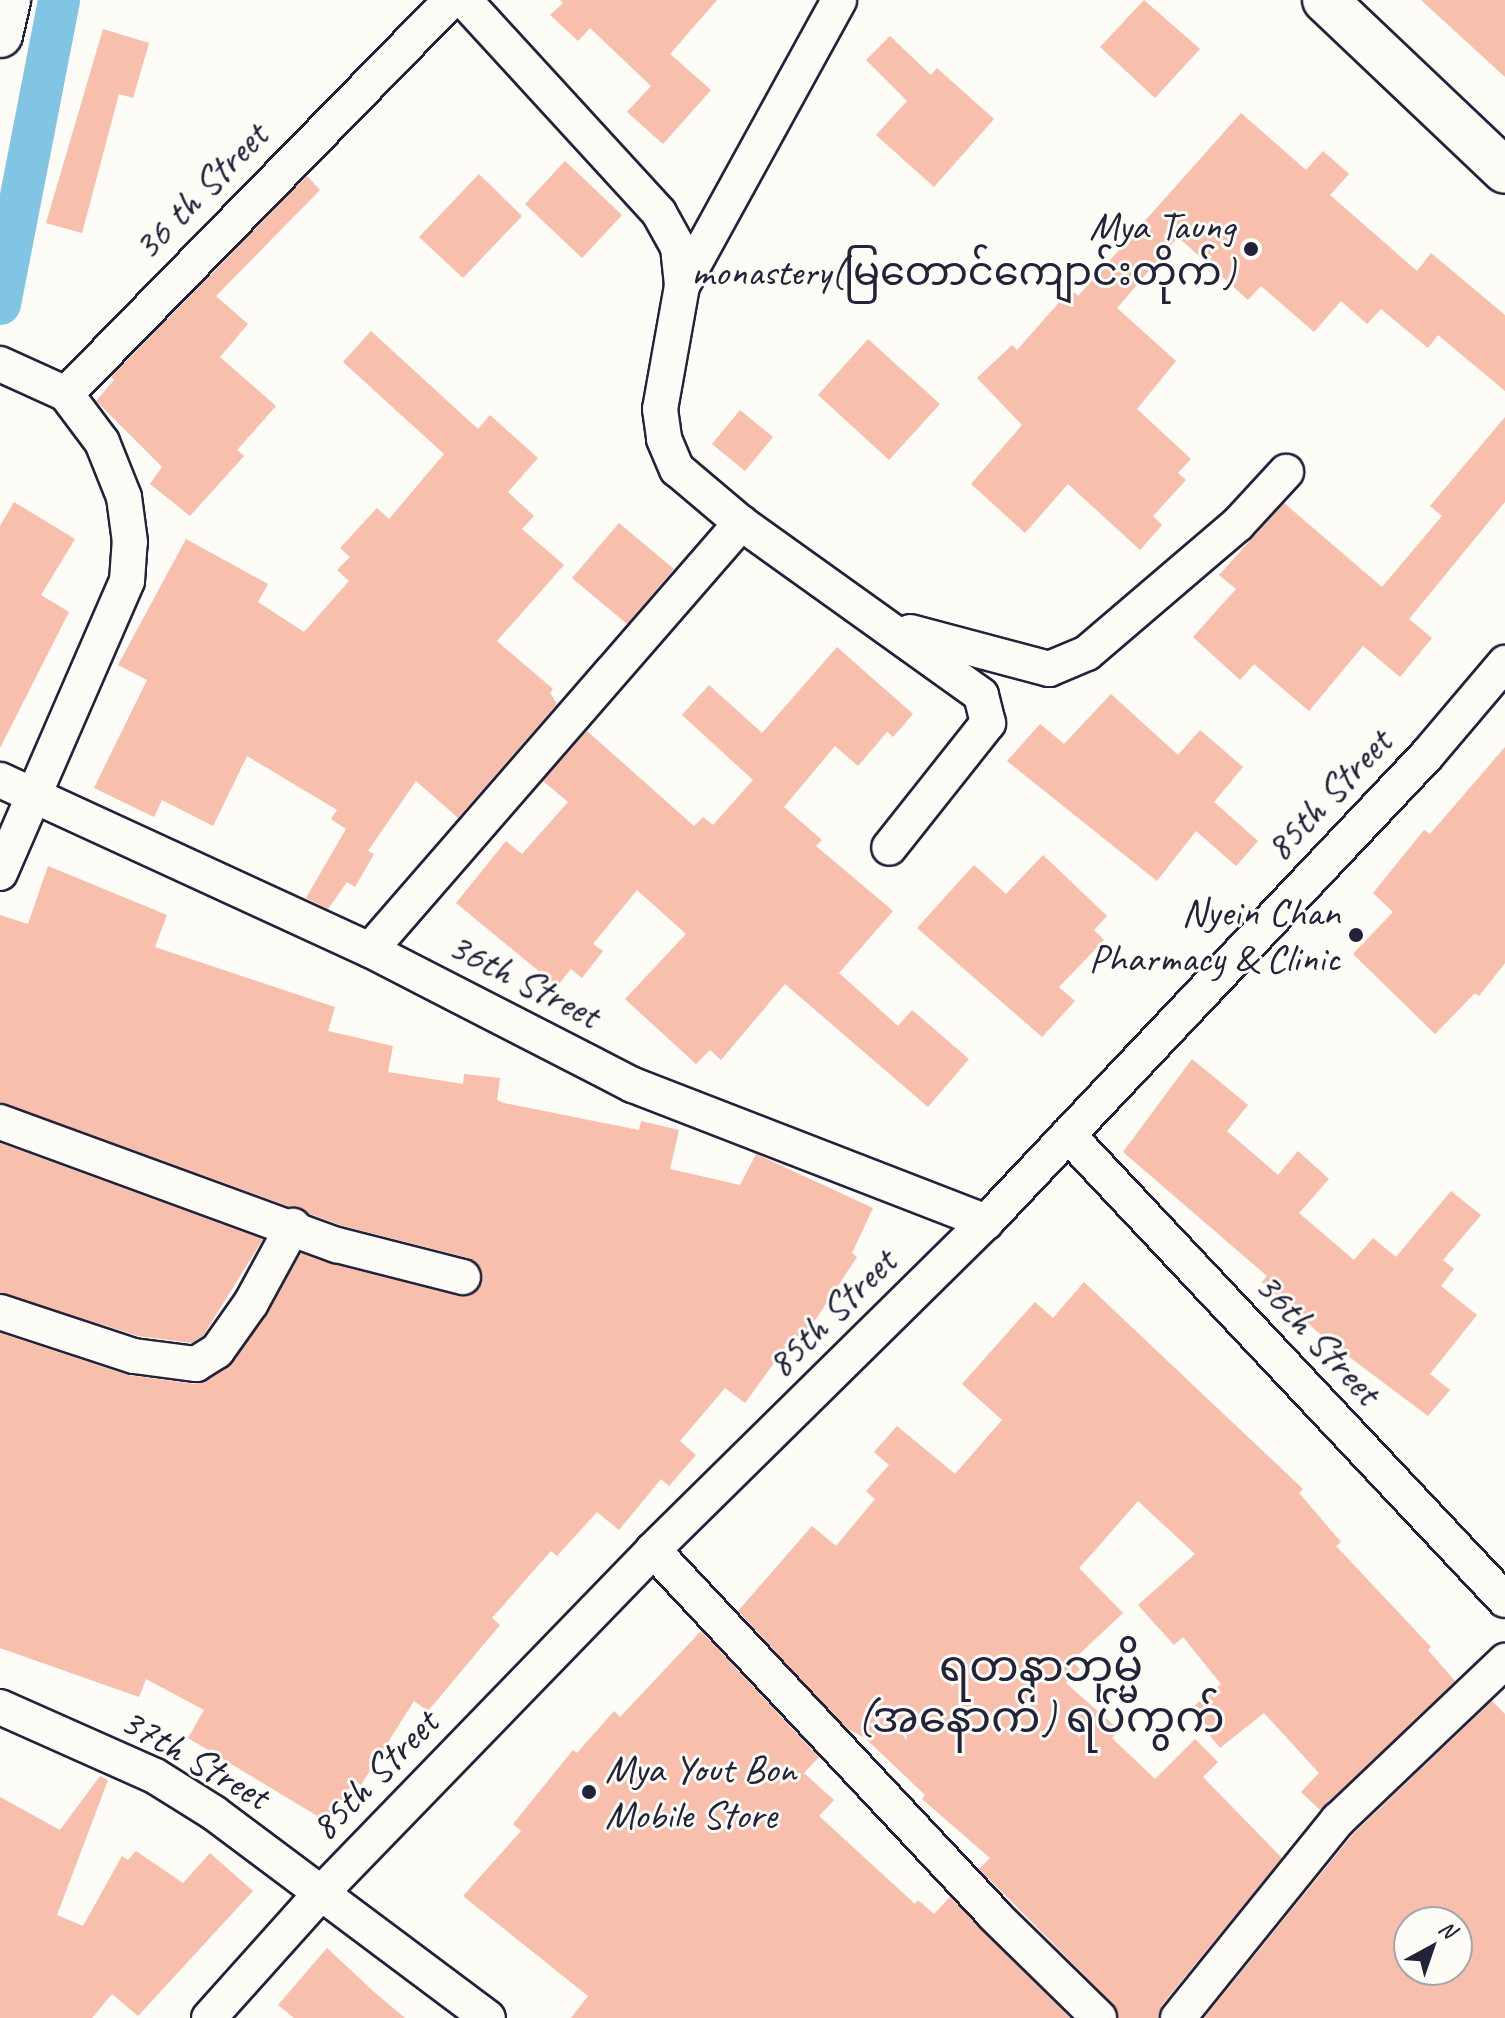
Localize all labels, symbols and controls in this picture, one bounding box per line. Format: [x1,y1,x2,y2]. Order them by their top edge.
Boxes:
street label: 36 th Street [122,112,278,270]
place label: Mya Taung monastery(မြတောင်ကျောင်းတိုက်) [691,202,1235,296]
marker: Mya Taung monastery(မြတောင်ကျောင်းတိုက်) [1242,240,1260,258]
street label: 85th Street [1254,719,1402,871]
place label: Nyein Chan Pharmacy & Clinic [1089,888,1340,982]
street label: 36th Street [440,921,608,1039]
marker: Nyein Chan Pharmacy & Clinic [1347,926,1365,944]
street label: 85th Street [756,1238,906,1388]
street label: 36th Street [1244,1262,1392,1414]
district label: ရတနာဘုမ္မိ (အနောက်) ရပ်ကွက် [857,1642,1225,1745]
street label: 37th Street [112,1696,278,1820]
street label: 85th Street [300,1699,448,1851]
place label: Mya Yout Bon Mobile Store [605,1745,796,1839]
marker: Mya Yout Bon Mobile Store [580,1783,598,1801]
north arrow [1393,1906,1473,1986]
text: N [1433,1914,1461,1944]

